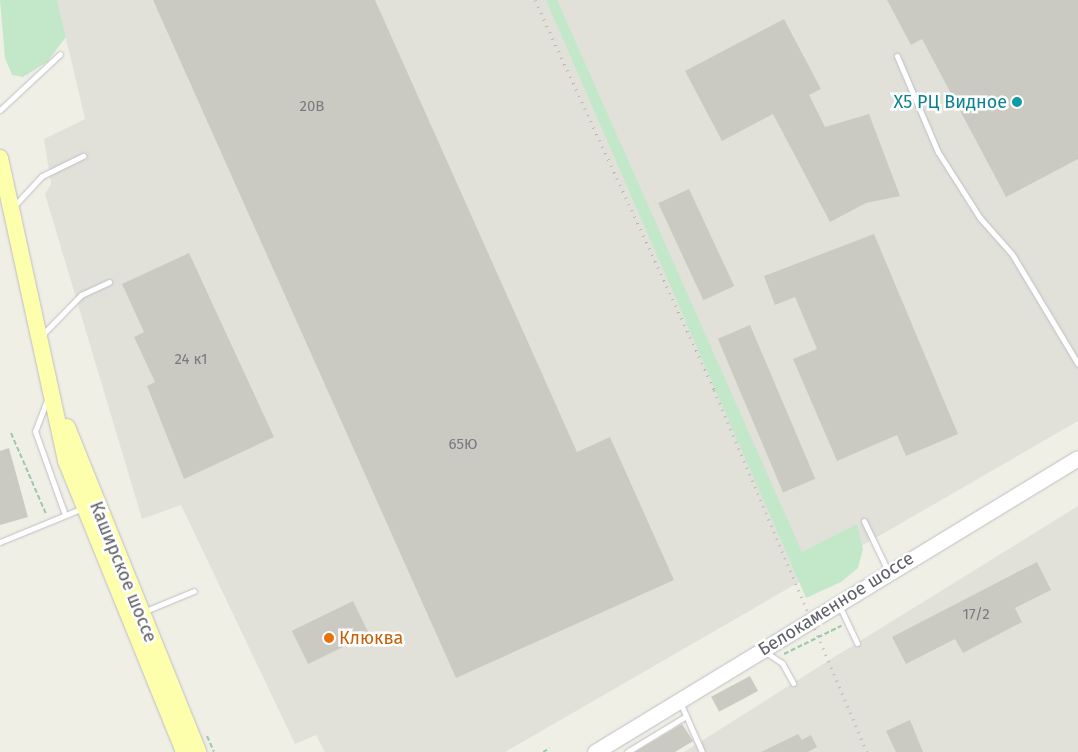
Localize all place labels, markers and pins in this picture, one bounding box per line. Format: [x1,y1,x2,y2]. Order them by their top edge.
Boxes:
place label: X5 РЦ Видное [894,91,1007,113]
marker: X5 РЦ Видное [1011,96,1023,108]
place label: Клюква [339,627,403,649]
marker: Клюква [323,632,335,644]

